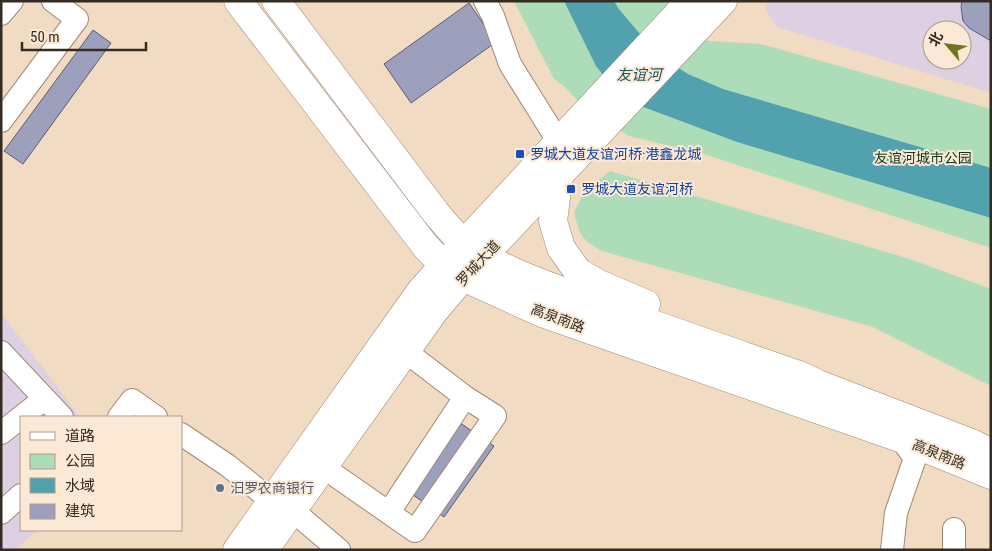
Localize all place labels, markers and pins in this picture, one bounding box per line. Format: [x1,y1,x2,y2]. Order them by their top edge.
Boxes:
place label: 罗城大道友谊河桥·港鑫龙城 [530,146,701,162]
marker: 罗城大道友谊河桥·港鑫龙城 [514,148,526,160]
place label: 罗城大道友谊河桥 [581,181,693,197]
marker: 罗城大道友谊河桥 [565,183,577,195]
place label: 汨罗农商银行 [230,480,314,496]
marker: 汨罗农商银行 [214,482,226,494]

